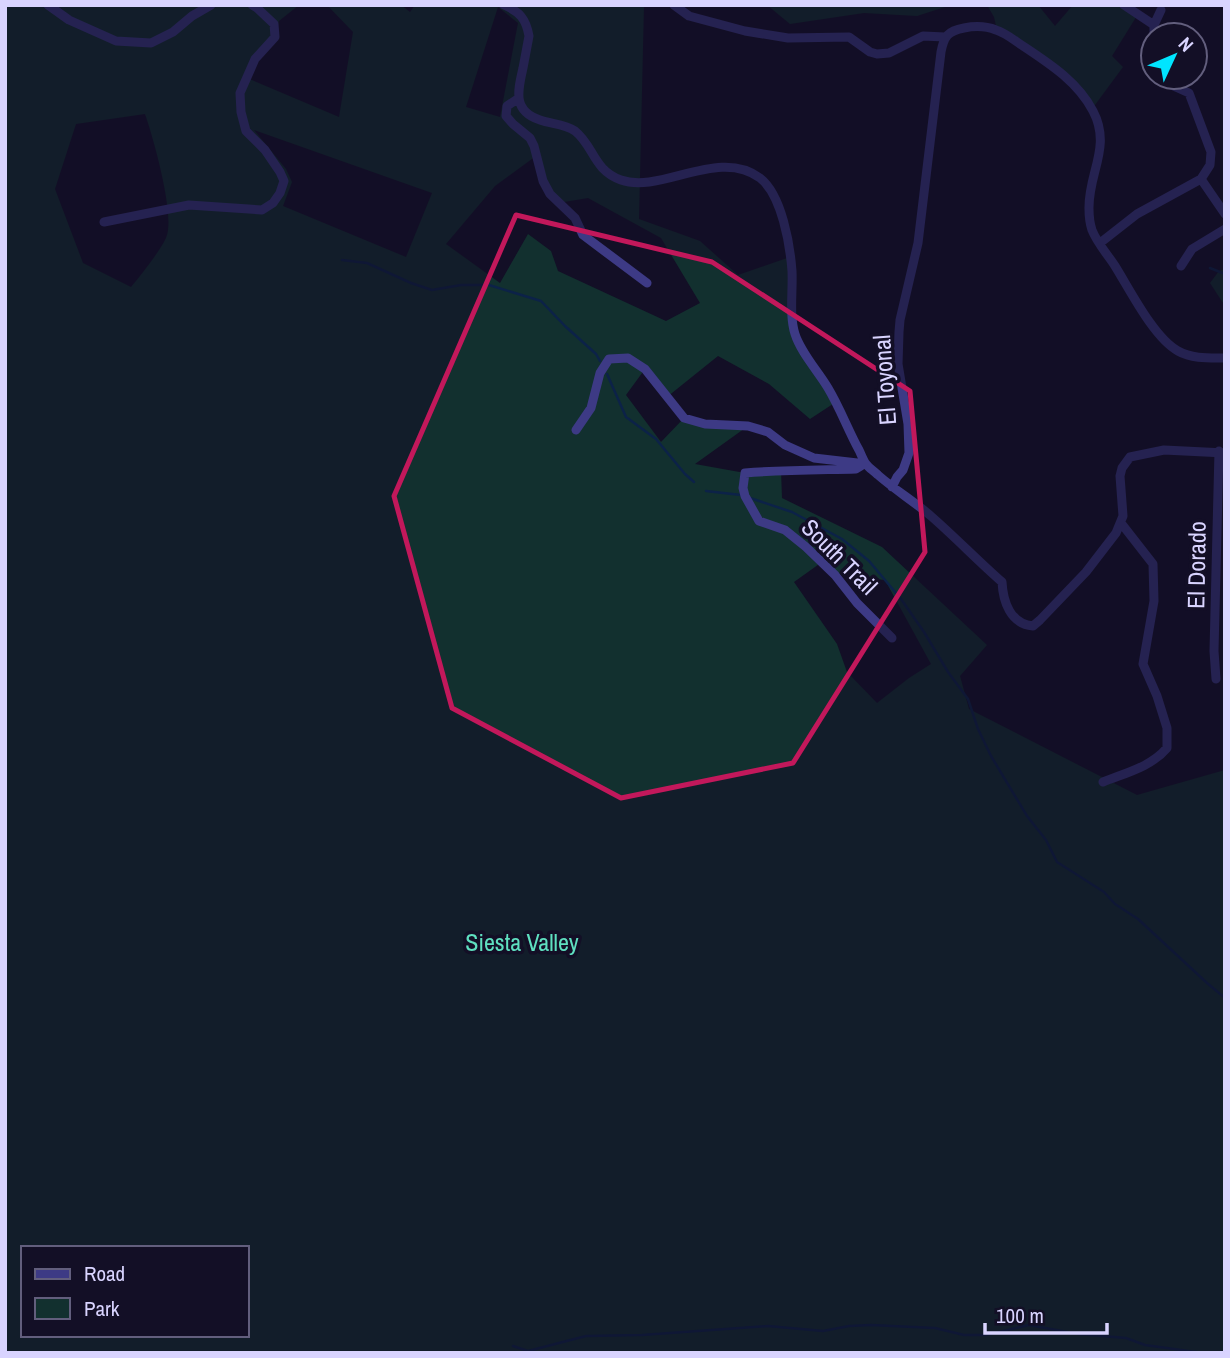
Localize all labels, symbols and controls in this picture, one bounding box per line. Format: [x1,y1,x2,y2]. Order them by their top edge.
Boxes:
north arrow [1139,21,1209,91]
text: N [1173,31,1199,57]
street label: El Toyonal [865,334,903,426]
street label: South Trail [795,511,885,601]
street label: El Dorado [1179,521,1213,609]
park label: Siesta Valley [465,926,579,958]
legend [21,1246,248,1337]
text: Road [84,1259,125,1288]
scale bar [985,1292,1108,1336]
text: Park [84,1294,120,1323]
text: 100 m [996,1301,1044,1330]

